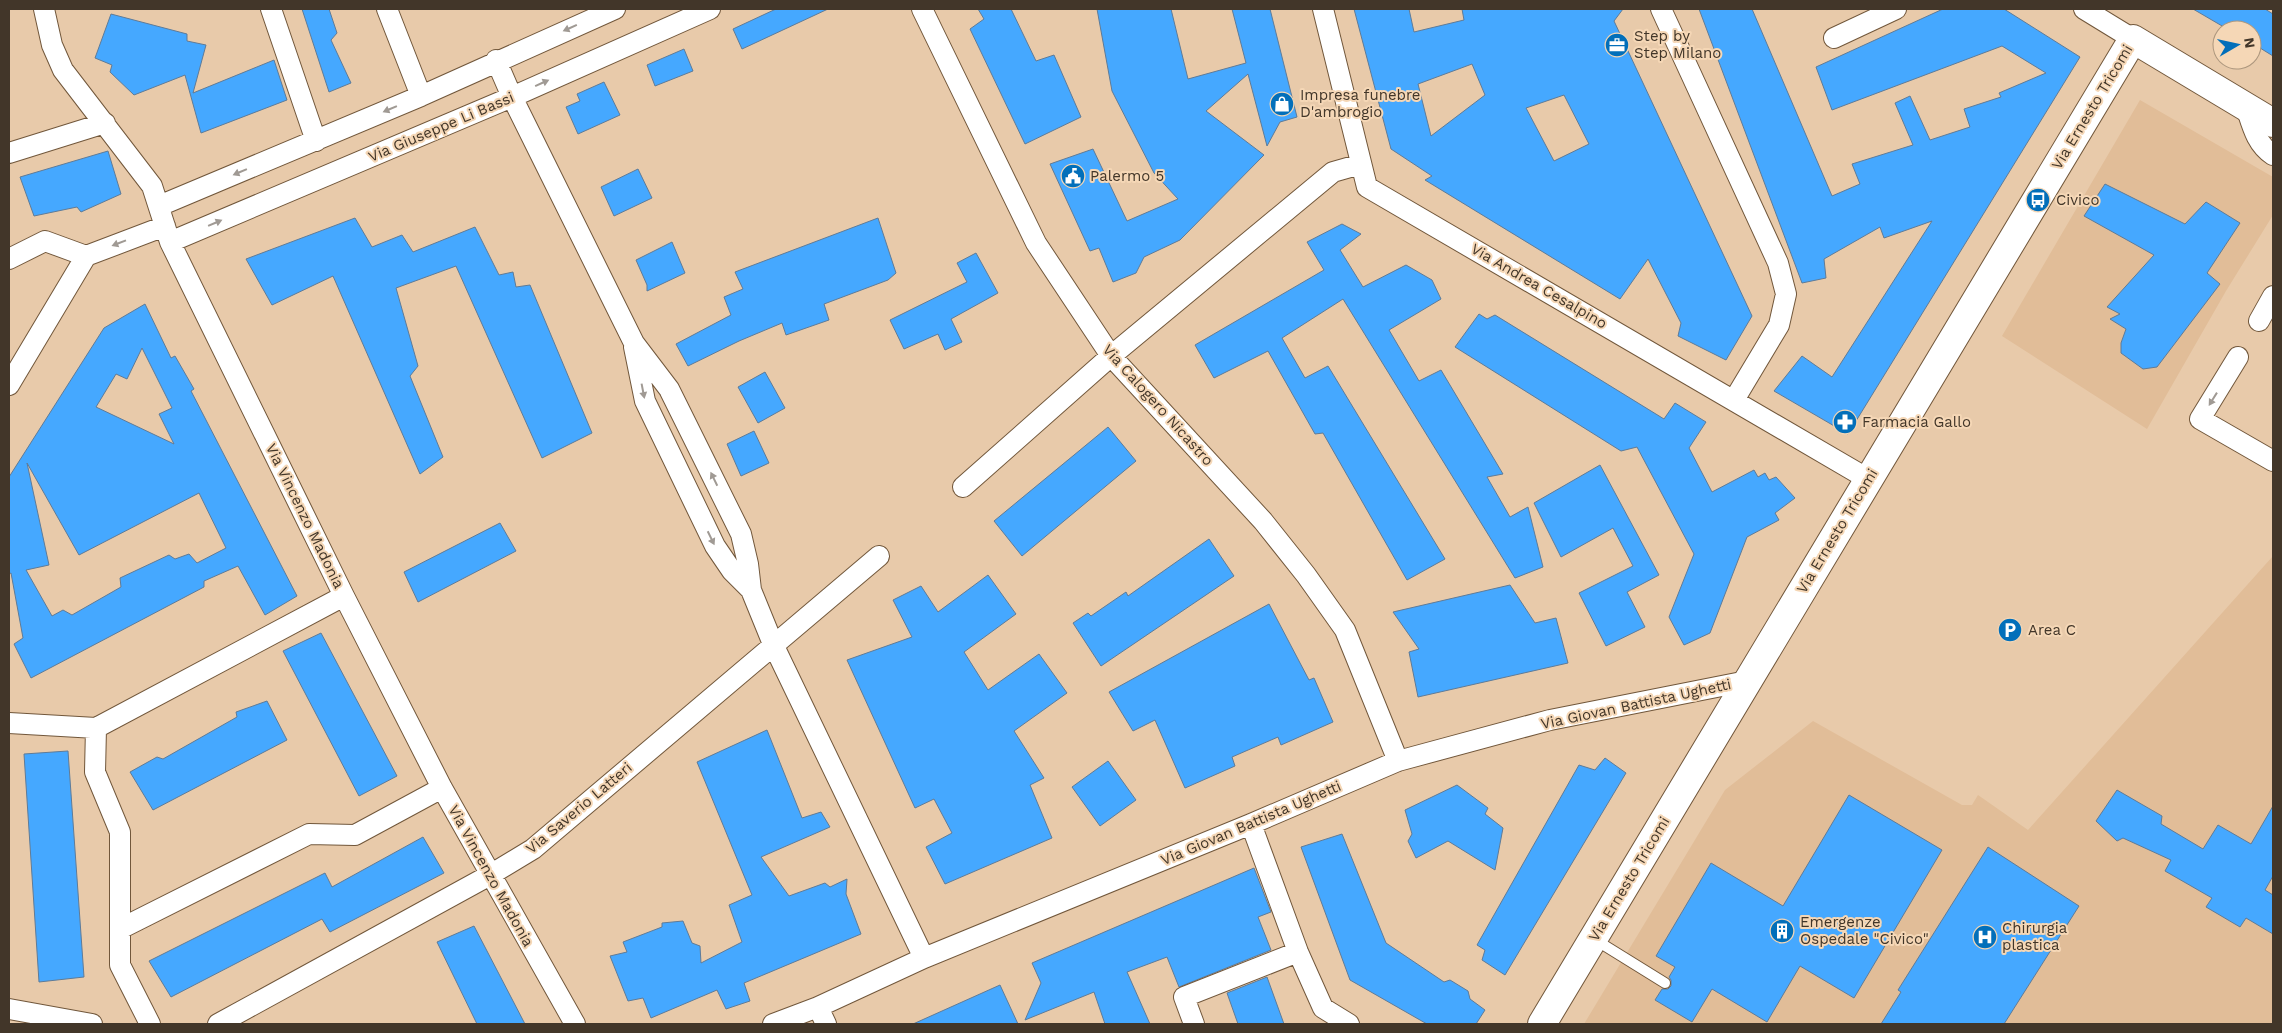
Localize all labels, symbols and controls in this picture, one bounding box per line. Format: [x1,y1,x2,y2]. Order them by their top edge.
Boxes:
north arrow [2212,20,2262,70]
one-way arrow [563,25,577,33]
place label: Step by Step Milano [1634,27,1721,62]
office icon: Step by Step Milano [1604,32,1630,58]
text: N [2241,37,2259,49]
street label: Via Ernesto Tricomi [2048,41,2136,173]
one-way arrow [535,79,549,87]
place label: Impresa funebre D'ambrogio [1300,86,1421,121]
street label: Via Giuseppe Li Bassi [366,88,516,166]
shop icon: Impresa funebre D'ambrogio [1269,91,1295,117]
one-way arrow [383,105,397,113]
public building icon: Palermo 5 [1060,163,1086,189]
place label: Palermo 5 [1090,167,1164,185]
one-way arrow [233,169,247,177]
bus stop icon: Civico [2025,187,2051,213]
place label: Civico [2056,191,2099,209]
one-way arrow [208,219,222,227]
one-way arrow [112,240,127,248]
street label: Via Andrea Cesalpino [1468,240,1610,332]
street label: Via Calogero Nicastro [1099,341,1217,469]
one-way arrow [639,383,647,398]
one-way arrow [2208,393,2217,406]
pharmacy icon: Farmacia Gallo [1832,409,1858,435]
place label: Farmacia Gallo [1862,413,1971,431]
street label: Via Vincenzo Madonia [262,441,348,592]
street label: Via Ernesto Tricomi [1793,465,1881,597]
one-way arrow [710,472,718,486]
one-way arrow [707,531,715,545]
parking icon: Area C [1997,617,2023,643]
place label: Area C [2028,621,2076,639]
street label: Via Giovan Battista Ughetti [1539,675,1733,733]
street label: Via Saverio Latteri [522,758,636,858]
street label: Via Giovan Battista Ughetti [1158,777,1344,869]
street label: Via Vincenzo Madonia [445,802,538,950]
street label: Via Ernesto Tricomi [1585,813,1673,945]
place label: Emergenze Ospedale "Civico" [1800,913,1929,948]
building icon: Emergenze Ospedale "Civico" [1769,918,1795,944]
place label: Chirurgia plastica [2002,919,2068,954]
hospital icon: Chirurgia plastica [1972,924,1998,950]

